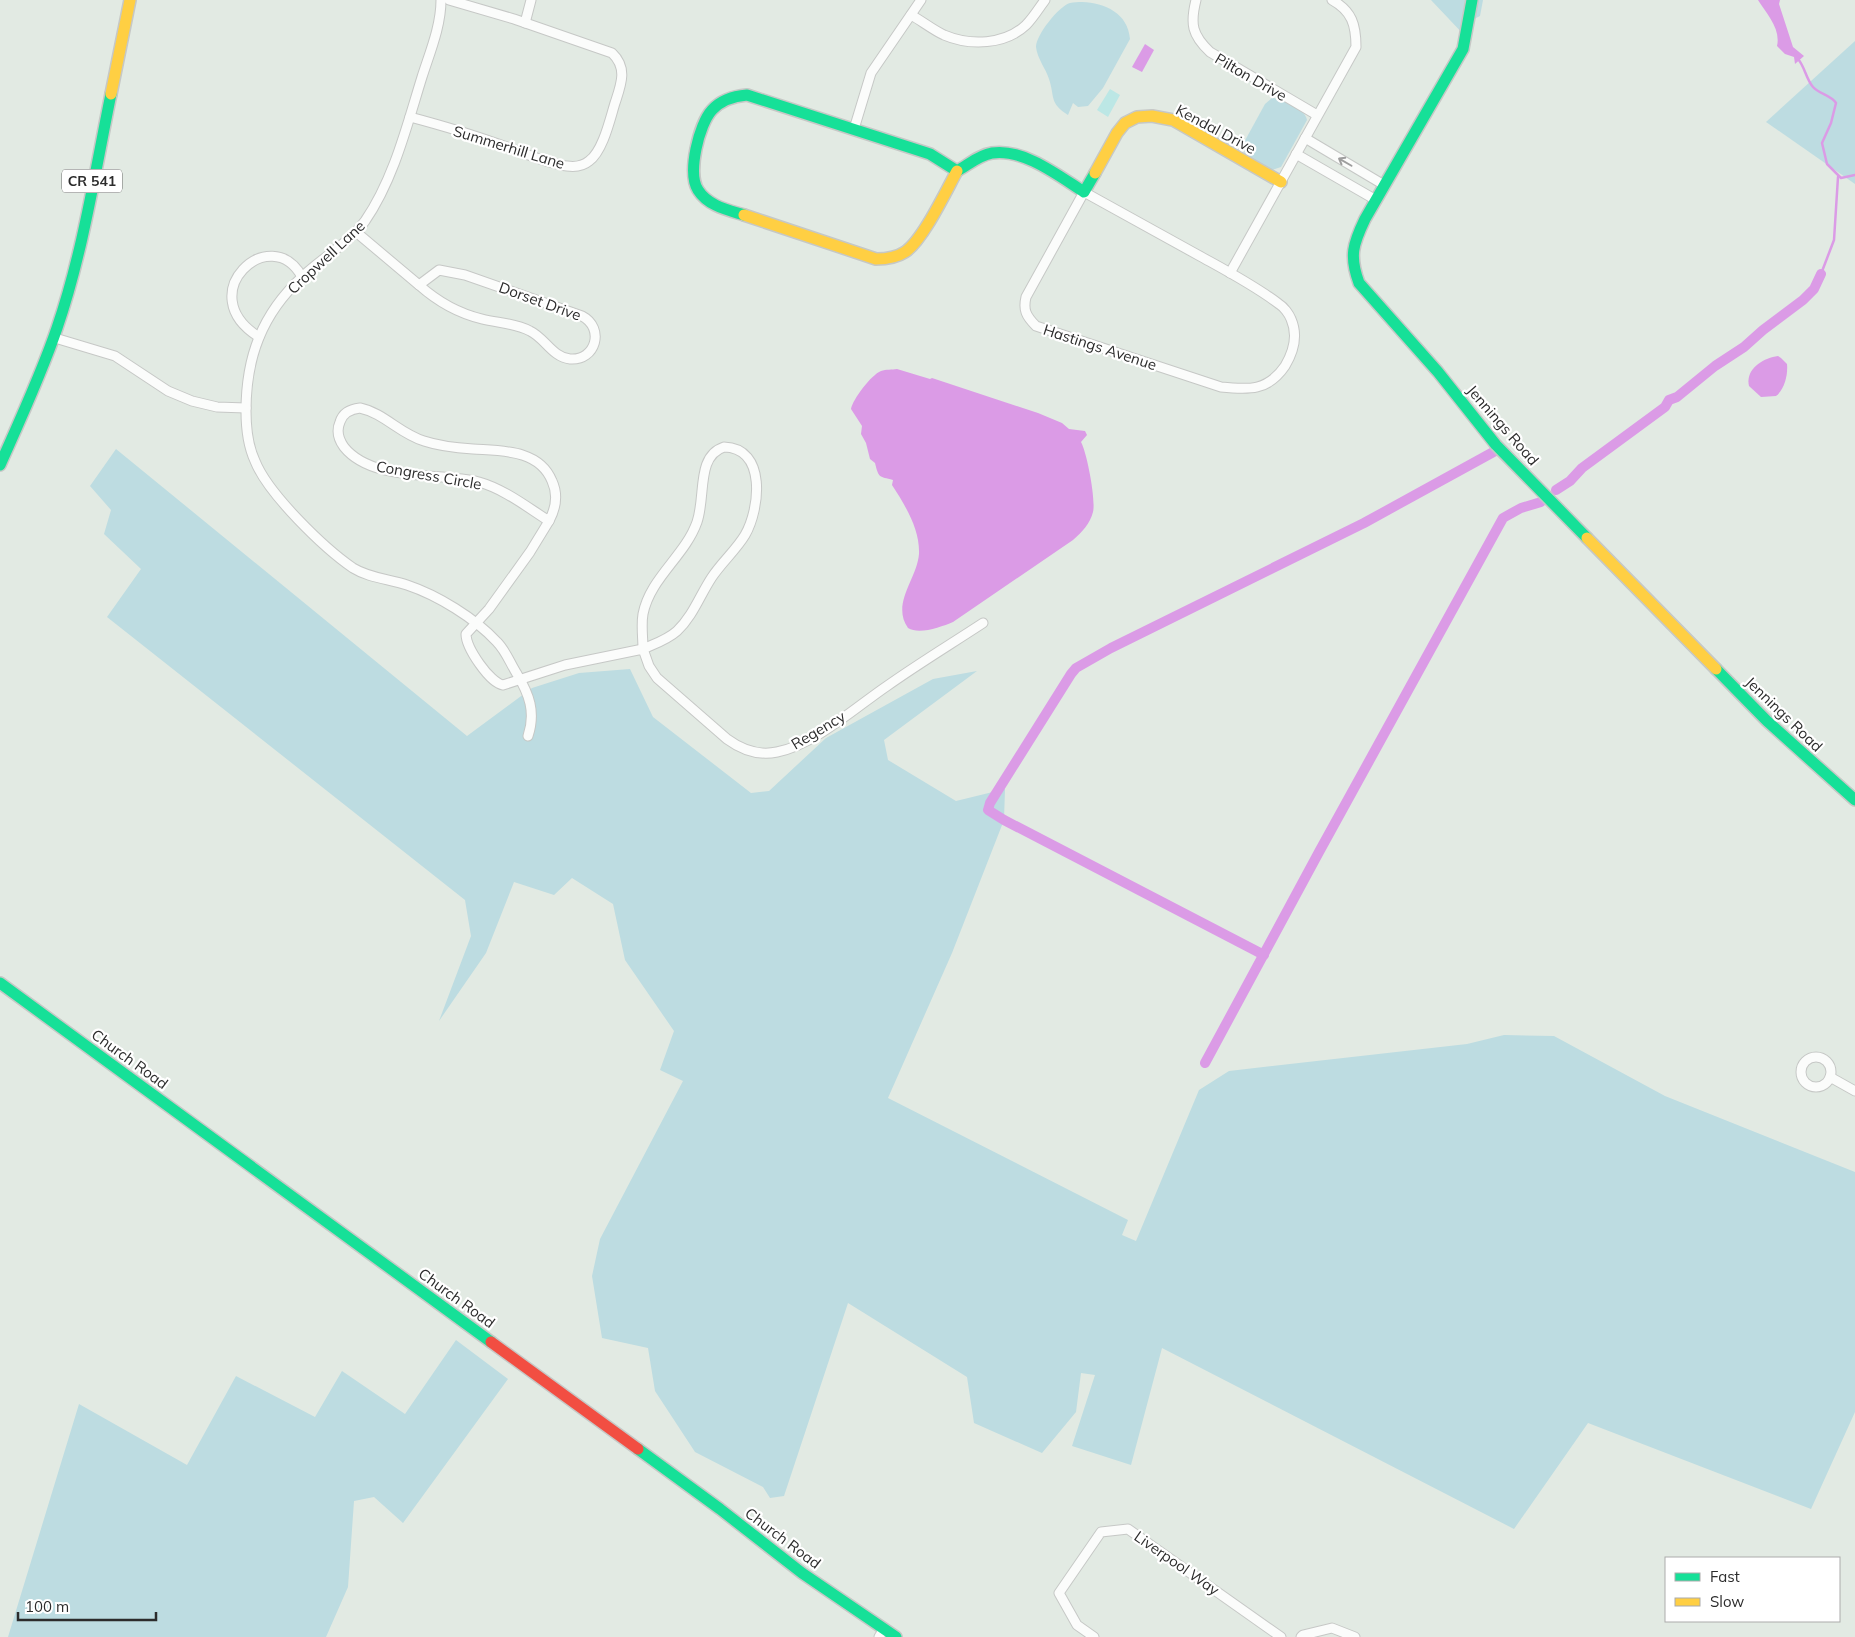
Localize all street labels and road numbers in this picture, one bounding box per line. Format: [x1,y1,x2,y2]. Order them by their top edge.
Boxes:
street label: Pilton Drive [1212,49,1290,105]
street label: Kendal Drive [1173,100,1259,158]
street label: Summerhill Lane [451,121,567,173]
road number: CR 541 [62,170,122,192]
street label: Cropwell Lane [283,216,369,298]
street label: Dorset Drive [496,277,584,325]
street label: Hastings Avenue [1041,320,1159,374]
street label: Jennings Road [1463,381,1543,469]
street label: Congress Circle [375,456,483,494]
street label: Jennings Road [1741,672,1827,756]
street label: Regency [787,706,849,754]
street label: Church Road [88,1025,172,1093]
street label: Church Road [415,1264,499,1332]
street label: Church Road [741,1503,825,1573]
street label: Liverpool Way [1131,1527,1223,1599]

